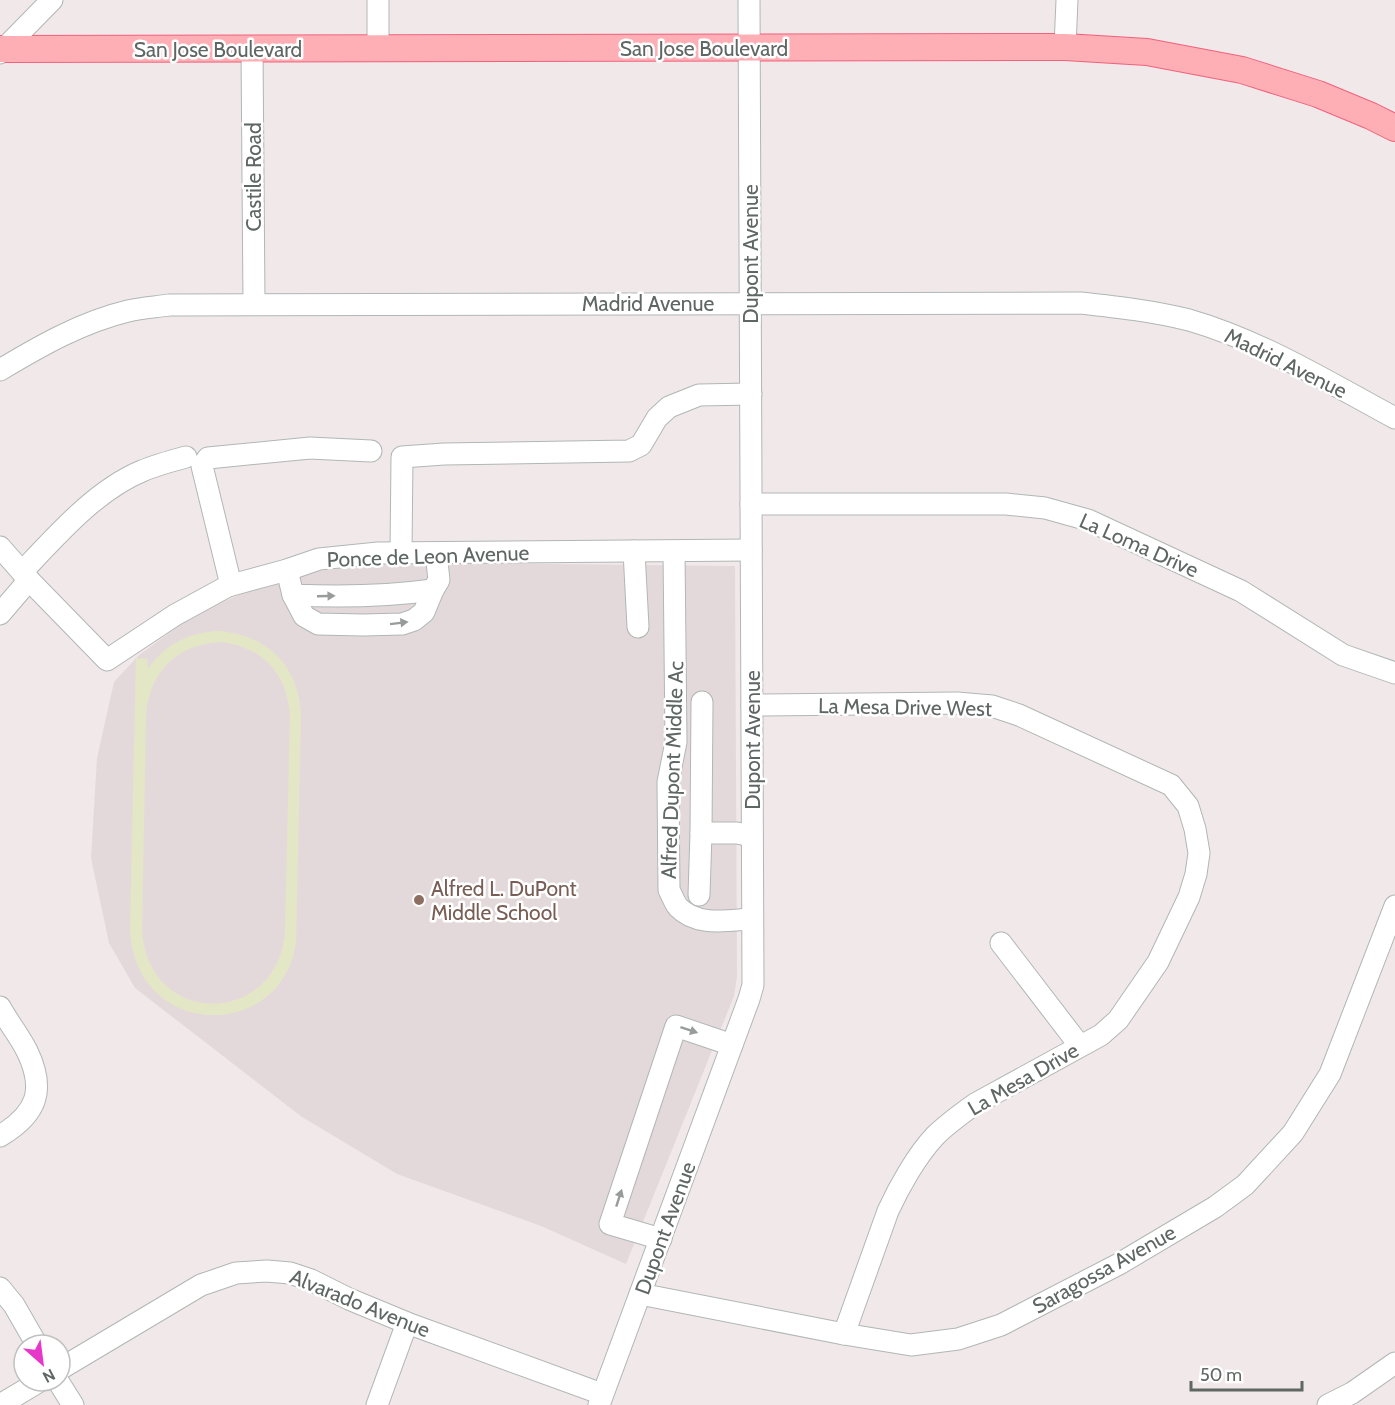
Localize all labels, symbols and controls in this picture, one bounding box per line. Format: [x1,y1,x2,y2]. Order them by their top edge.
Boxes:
street label: San Jose Boulevard [620,36,788,61]
street label: San Jose Boulevard [134,37,302,62]
street label: Castile Road [241,122,266,232]
street label: Dupont Avenue [738,184,763,324]
street label: Madrid Avenue [582,291,715,316]
street label: Madrid Avenue [1221,323,1351,403]
street label: La Loma Drive [1076,508,1203,582]
street label: Ponce de Leon Avenue [326,540,530,572]
one-way arrow [316,591,335,600]
one-way arrow [390,618,409,627]
street label: Alfred Dupont Middle Ac [656,661,688,879]
street label: Dupont Avenue [740,670,765,810]
street label: La Mesa Drive West [818,693,992,721]
place label: Alfred L. DuPont Middle School [431,876,577,925]
marker: Alfred L. DuPont Middle School [412,893,426,907]
one-way arrow [680,1026,698,1036]
street label: La Mesa Drive [963,1037,1083,1121]
street label: Dupont Avenue [629,1158,701,1298]
one-way arrow [614,1189,624,1207]
street label: Saragossa Avenue [1028,1219,1180,1319]
street label: Alvarado Avenue [286,1264,434,1343]
north arrow [12,1333,72,1393]
scale bar [1191,1354,1302,1392]
text: 50 m [1200,1364,1242,1386]
text: N [39,1365,58,1387]

